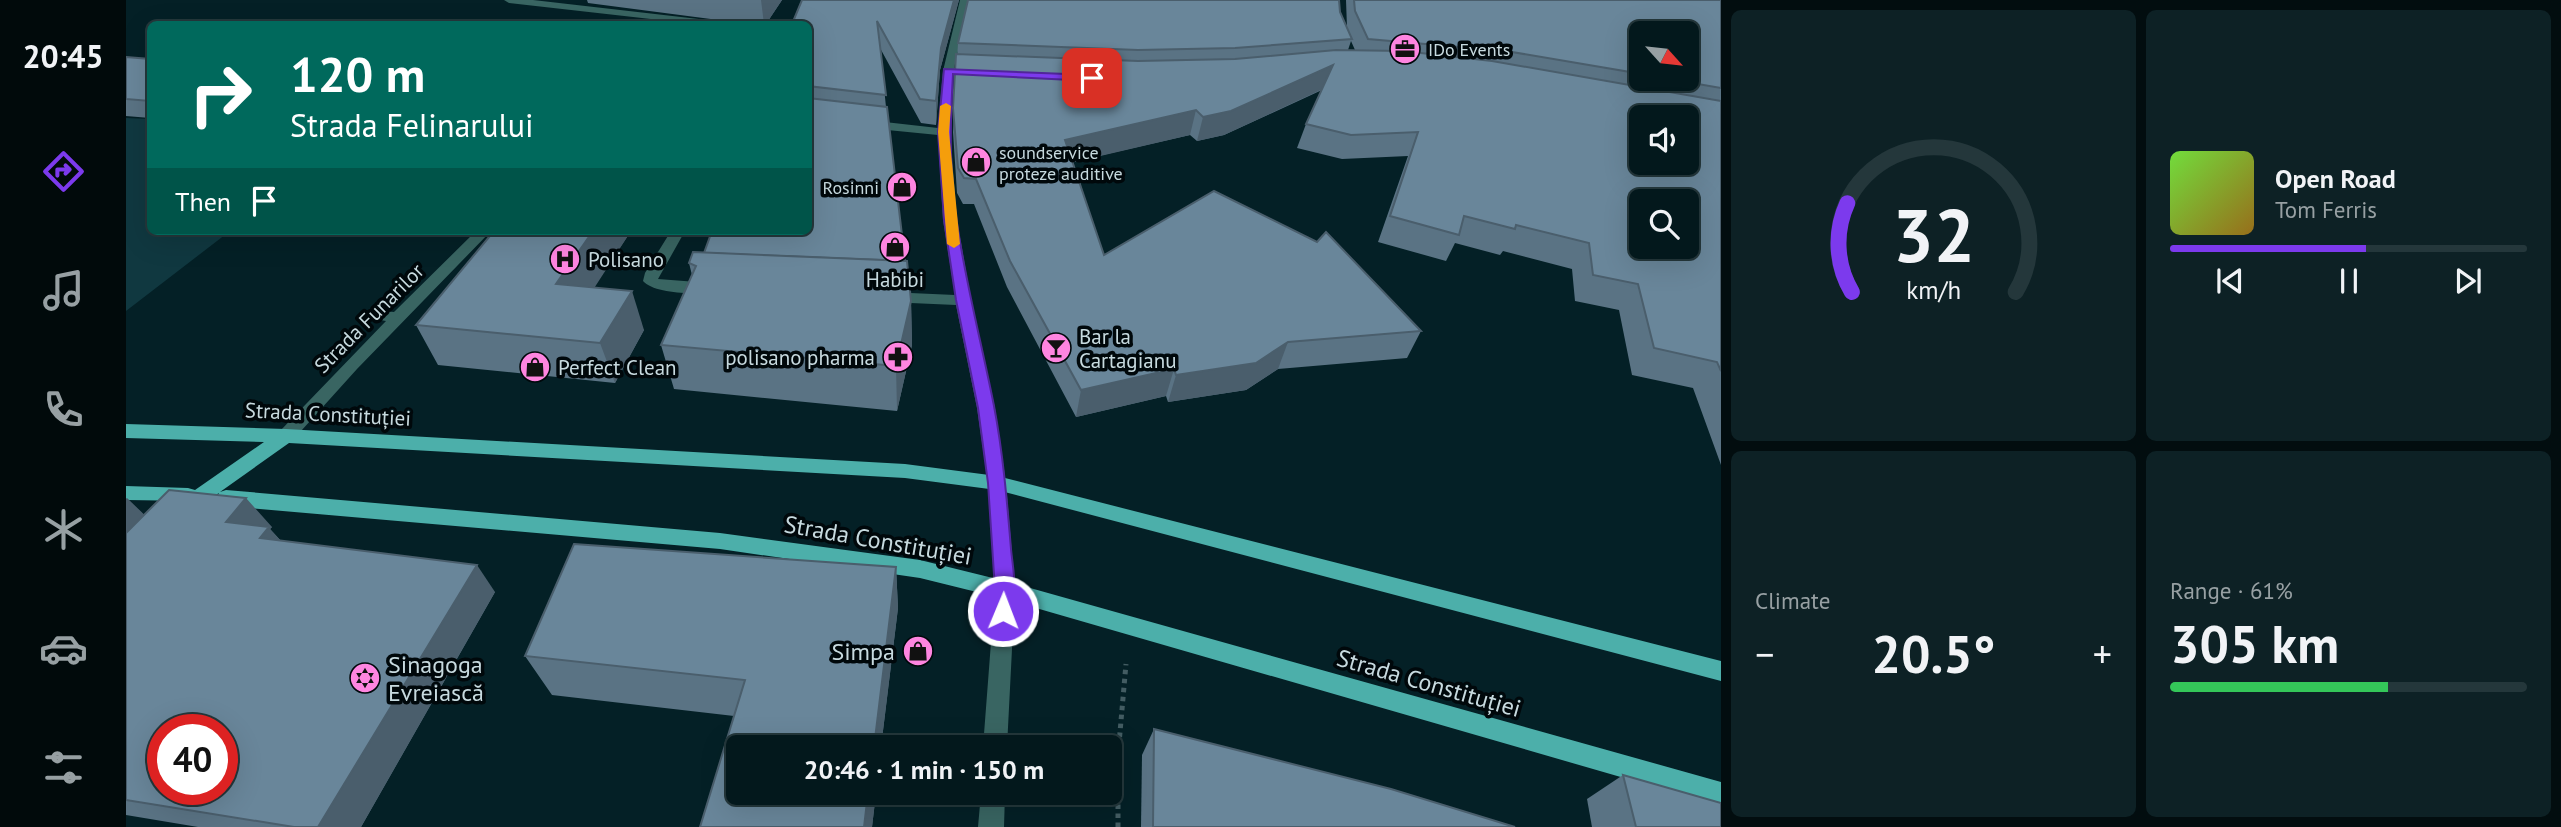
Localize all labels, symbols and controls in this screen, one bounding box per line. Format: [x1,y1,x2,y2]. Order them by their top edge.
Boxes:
north arrow [1629,21,1699,91]
map controls [1629,21,1699,259]
office icon: IDo Events [1388,32,1422,66]
text: 20:45 [22,35,104,77]
place label: IDo Events [1428,38,1510,61]
text: 120 m [290,42,425,106]
pin [1062,48,1122,108]
icon: right [175,49,266,140]
icon: arrive [1073,59,1111,97]
text: Strada Felinarului [290,104,534,146]
button: sound [1629,105,1699,175]
place label: soundservice proteze auditive [999,141,1123,185]
shop icon: soundservice proteze auditive [959,145,993,179]
icon: directions [39,147,88,196]
text: Open Road [2275,162,2396,195]
shop icon: Rosinni [885,170,919,204]
place label: Rosinni [823,176,879,199]
icon: arrive [245,182,283,220]
text: Then [175,185,231,218]
text: 32 [1892,188,1975,282]
button: search [1629,189,1699,259]
text: Tom Ferris [2275,195,2377,224]
shop icon: Habibi [878,230,912,264]
hospital icon: Polisano [548,242,582,276]
place label: Polisano [588,246,664,273]
street label: Strada Funarilor [308,257,430,379]
icon: previous [2211,262,2249,300]
icon: pause [2330,262,2368,300]
icon: next [2449,262,2487,300]
icon: music [39,266,88,315]
place label: Habibi [866,266,924,293]
text: km/h [1906,274,1961,306]
place label: Bar la Cartagianu [1079,323,1176,374]
bar icon: Bar la Cartagianu [1039,331,1073,365]
pharmacy icon: polisano pharma [881,340,915,374]
place label: polisano pharma [725,344,875,371]
shop icon: Perfect Clean [518,350,552,384]
place label: Perfect Clean [558,354,677,381]
icon: phone [39,385,88,434]
street label: Strada Constituției [244,396,412,432]
icon: climate [39,505,88,554]
street label: Strada Constituției [782,508,974,572]
position arrow [966,574,1040,648]
text: Range · 61% [2170,576,2293,605]
text: Climate [1755,586,1830,615]
text: 305 km [2170,610,2339,677]
text: 20.5° [1872,620,1995,687]
icon: car [39,624,88,673]
text: − [1755,629,1774,678]
text: + [2093,629,2112,678]
shop icon: Simpa [901,634,935,668]
place label: Simpa [831,636,895,667]
street label: Strada Constituției [1333,642,1525,724]
place label: Sinagoga Evreiască [388,649,484,708]
synagogue icon: Sinagoga Evreiască [348,661,382,695]
speed limit sign: 40 [147,714,238,805]
icon: filters [39,743,88,792]
text: 20:46 · 1 min · 150 m [804,753,1044,786]

